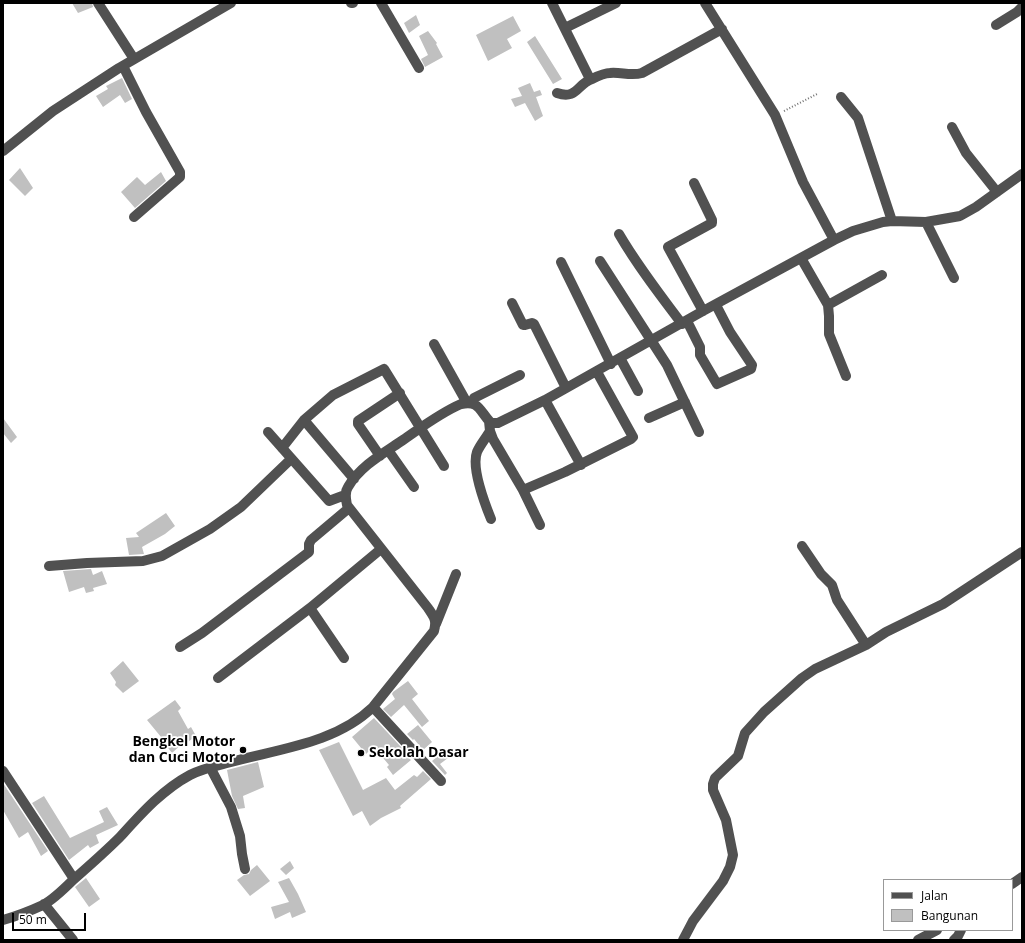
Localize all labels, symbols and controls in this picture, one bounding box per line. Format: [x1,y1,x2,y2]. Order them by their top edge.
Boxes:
place label: Bengkel Motor dan Cuci Motor [129,734,235,766]
marker: Bengkel Motor dan Cuci Motor [238,745,248,755]
place label: Sekolah Dasar [369,745,468,761]
marker: Sekolah Dasar [356,748,366,758]
legend [883,879,1013,931]
text: Jalan [921,887,948,904]
scale bar [14,905,88,931]
text: Bangunan [921,907,978,924]
text: 50 m [19,911,47,928]

